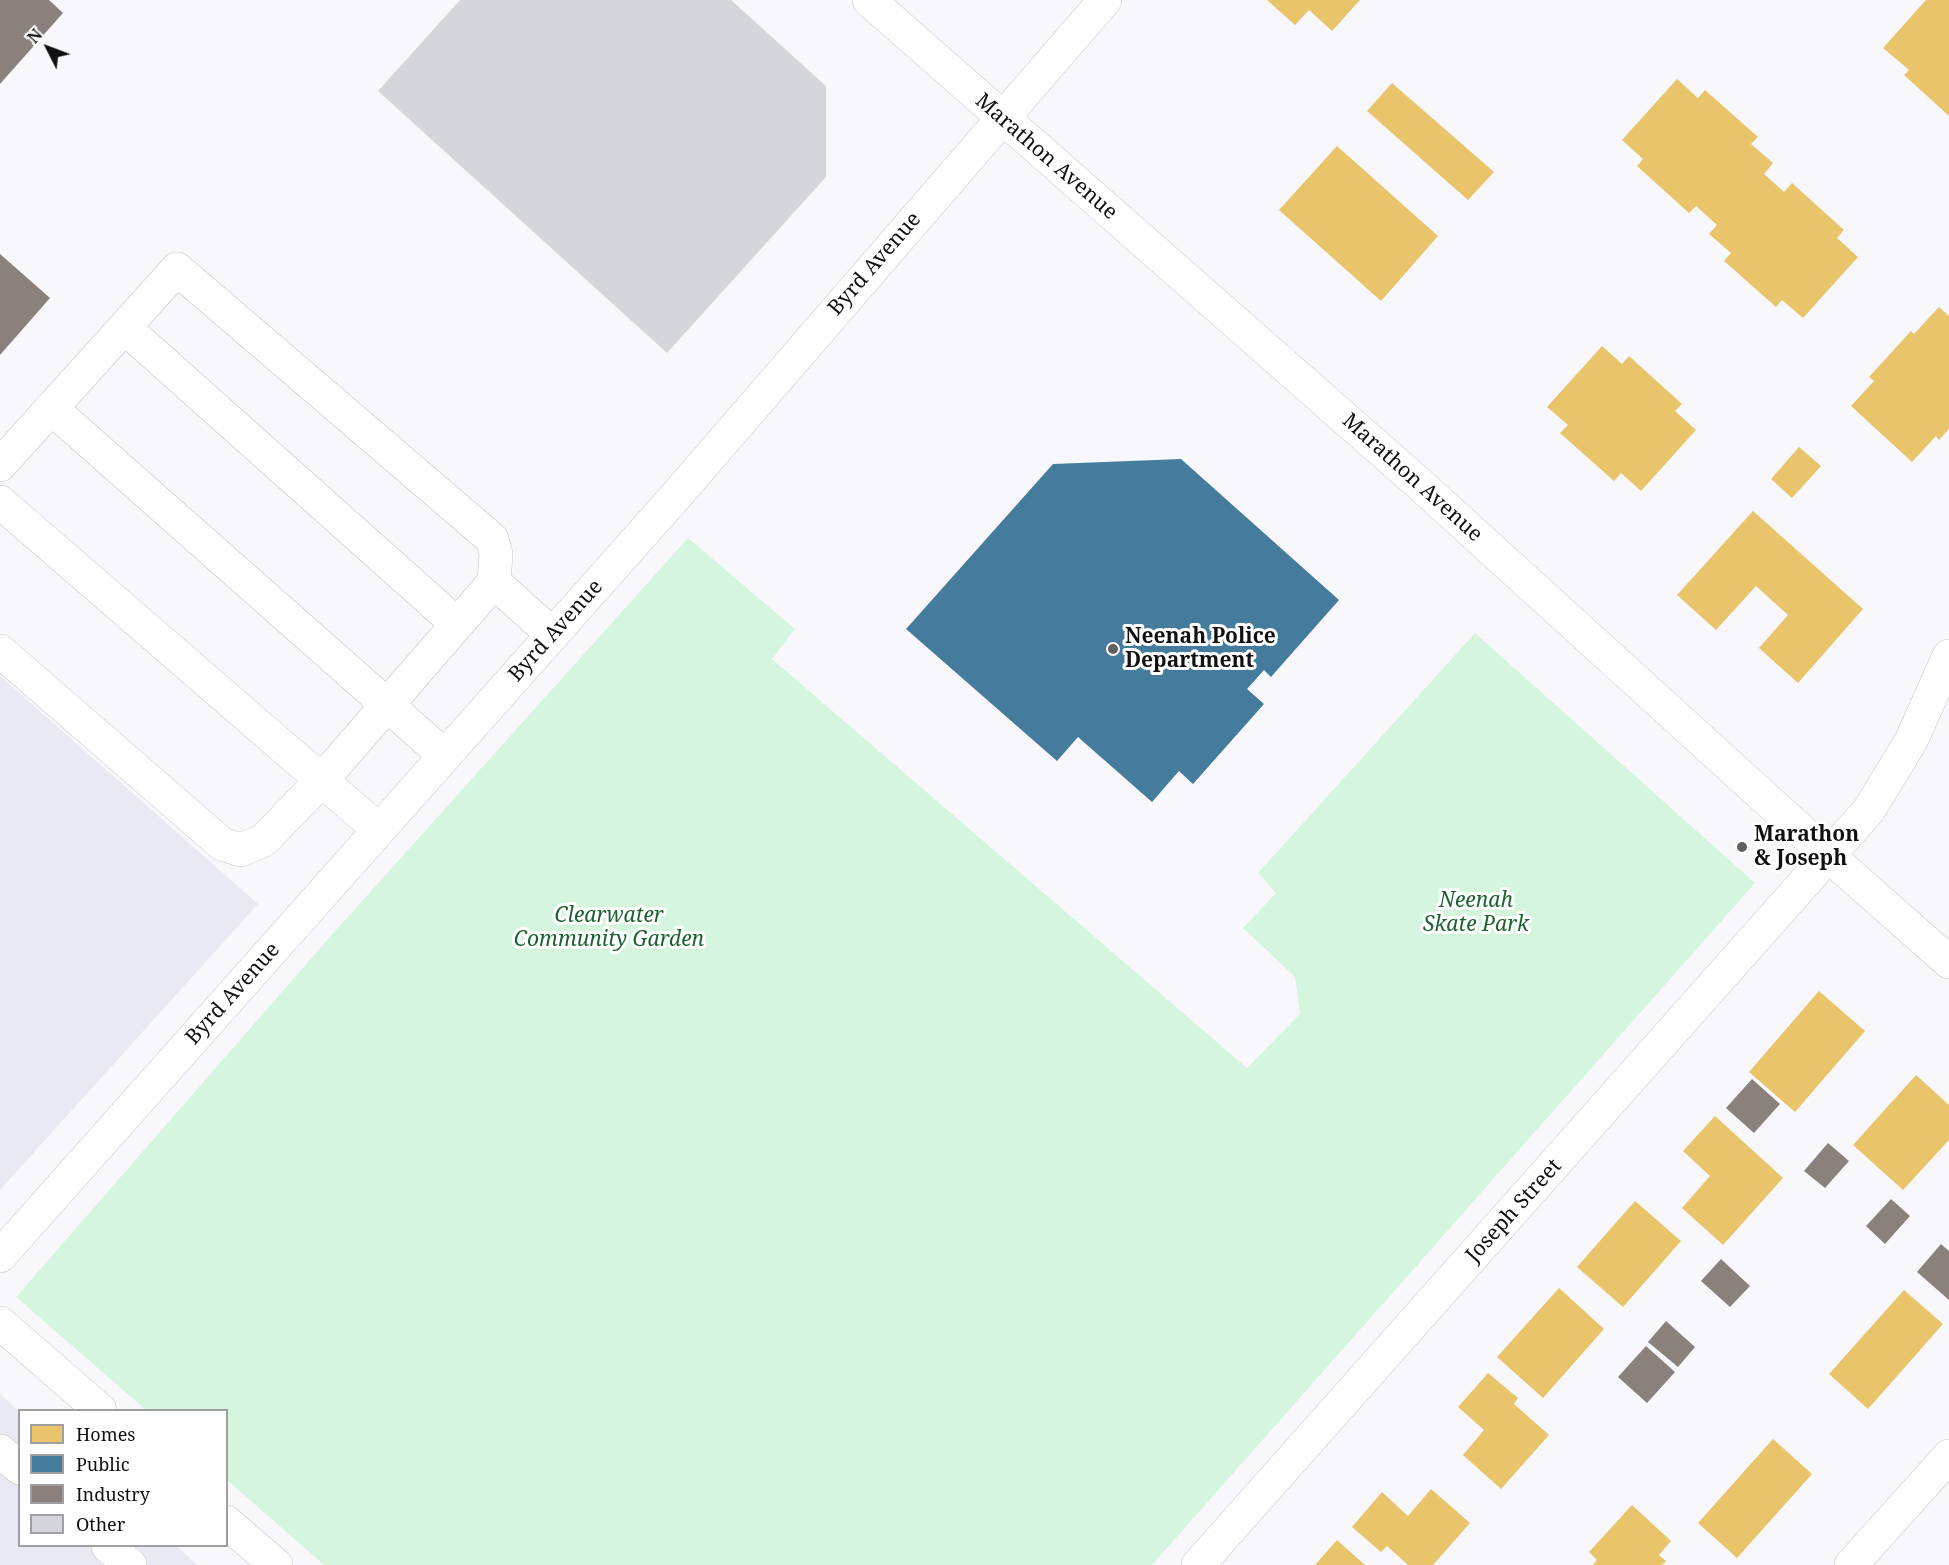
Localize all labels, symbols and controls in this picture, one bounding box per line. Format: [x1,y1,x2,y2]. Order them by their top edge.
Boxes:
north arrow [18,18,78,78]
text: N [22,24,47,48]
street label: Marathon Avenue [970,89,1122,225]
street label: Byrd Avenue [823,207,927,321]
street label: Marathon Avenue [1337,409,1487,547]
street label: Byrd Avenue [504,575,608,687]
place label: Neenah Police Department [1125,624,1276,674]
marker: Neenah Police Department [1106,642,1120,656]
place label: Marathon & Joseph [1754,822,1859,872]
marker: Marathon & Joseph [1735,840,1749,854]
park label: Neenah Skate Park [1423,888,1529,938]
park label: Clearwater Community Garden [514,903,704,953]
street label: Byrd Avenue [181,938,285,1050]
street label: Joseph Street [1461,1154,1567,1268]
legend [18,1409,228,1547]
text: Homes [76,1422,135,1446]
text: Public [76,1452,130,1476]
text: Industry [76,1482,150,1506]
text: Other [76,1512,125,1536]

